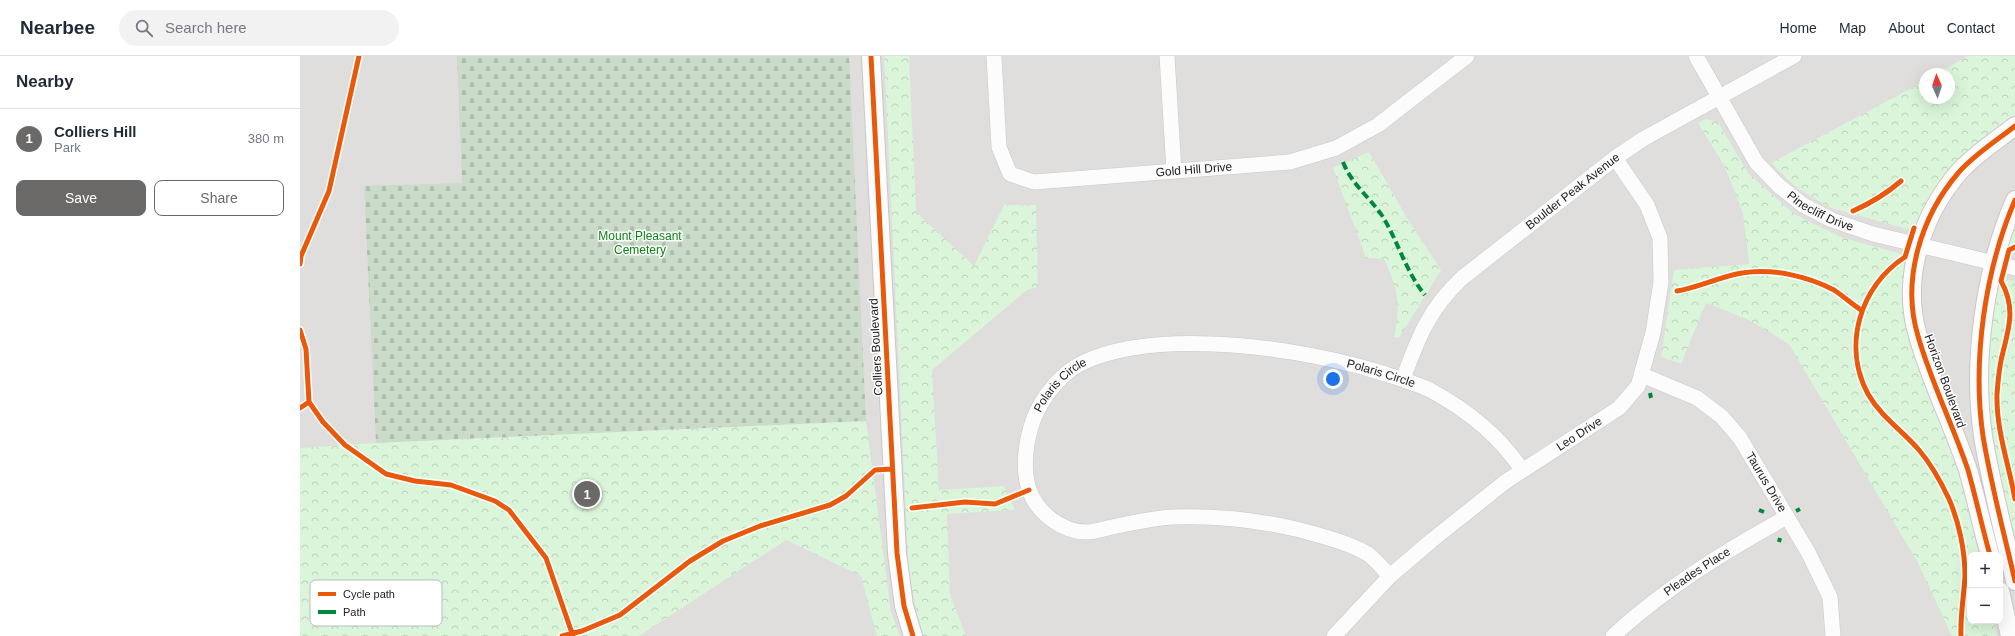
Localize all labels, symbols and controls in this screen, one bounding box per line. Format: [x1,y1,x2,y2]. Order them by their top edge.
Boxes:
search box [119,10,399,46]
text: Nearbee [20,17,95,38]
icon: search [133,17,155,39]
text: Search here [165,19,247,36]
text: Home [1780,20,1817,36]
text: Map [1839,20,1866,36]
text: About [1888,20,1925,36]
text: Contact [1947,20,1995,36]
north arrow [1919,68,1955,104]
text: Nearby [16,72,74,91]
text: Colliers Hill [54,123,137,140]
text: 1 [25,131,33,146]
text: 380 m [248,131,284,146]
text: Park [54,140,81,155]
street label: Boulder Peak Avenue [1523,150,1622,232]
street label: Gold Hill Drive [1155,160,1233,179]
button: Save [16,180,146,216]
button: Share [154,180,284,216]
street label: Pinecliff Drive [1784,188,1856,234]
park label: Mount Pleasant Cemetery [598,229,682,257]
street label: Colliers Boulevard [866,298,886,396]
street label: Horizon Boulevard [1922,332,1968,430]
street label: Polaris Circle [1031,355,1089,414]
street label: Polaris Circle [1345,356,1418,390]
your location [1323,369,1343,389]
street label: Leo Drive [1554,414,1605,454]
street label: Taurus Drive [1743,450,1790,515]
pin: 1 [574,479,600,509]
street label: Pleades Place [1661,544,1733,599]
map controls [1967,552,2003,624]
button: + [1967,552,2003,588]
legend [310,580,442,626]
text: Cycle path [343,588,395,600]
button: − [1967,588,2003,624]
text: Path [343,606,366,618]

